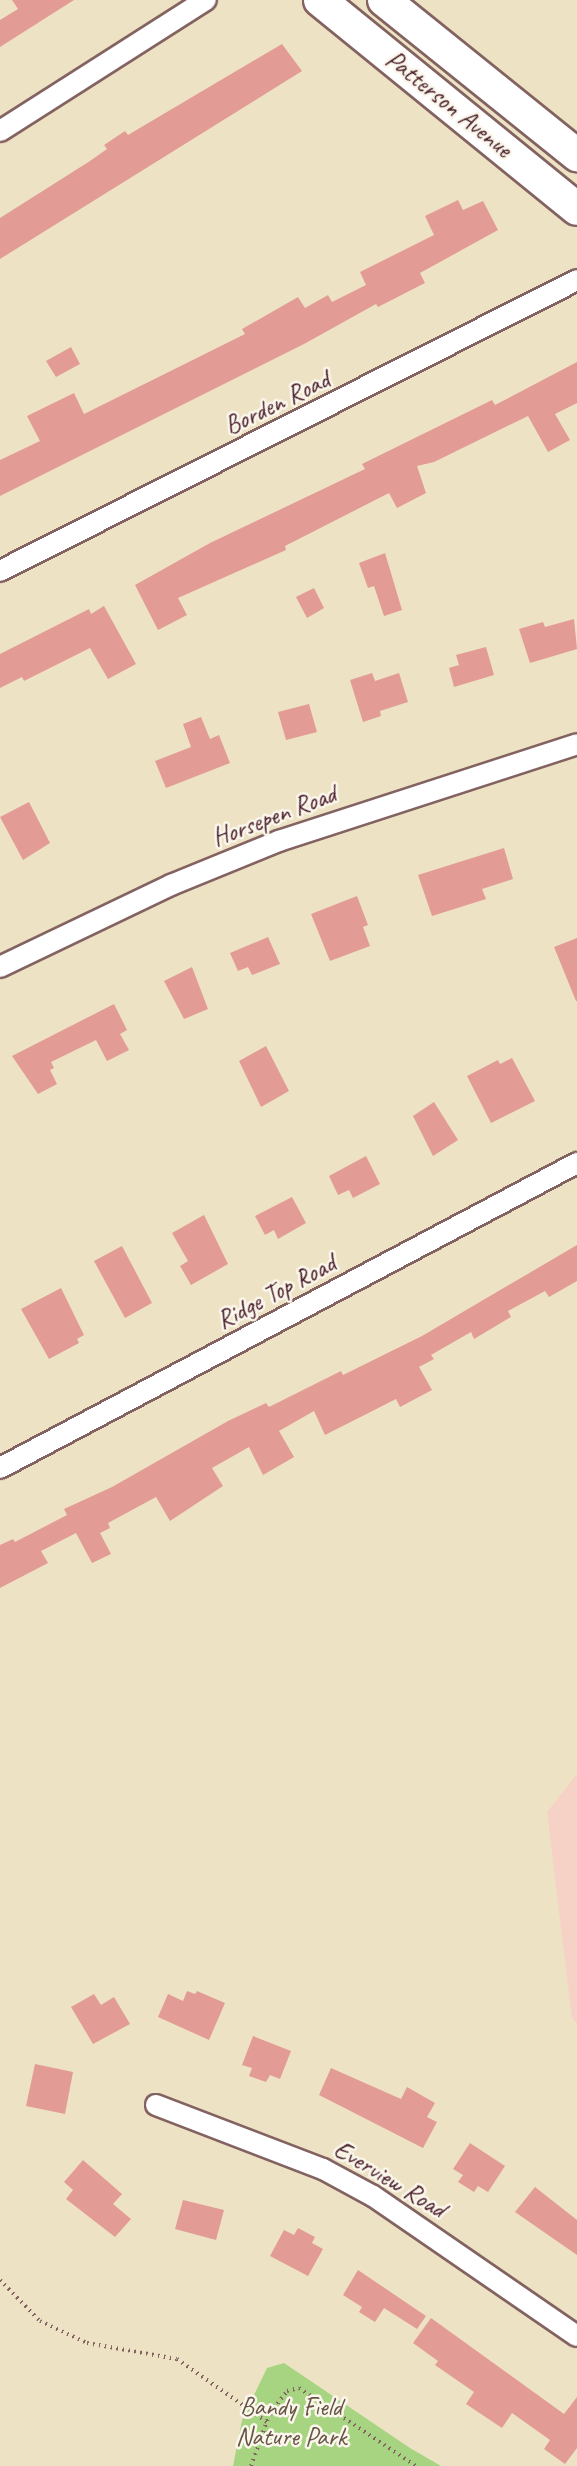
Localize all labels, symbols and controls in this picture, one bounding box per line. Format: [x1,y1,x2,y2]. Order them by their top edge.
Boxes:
street label: Patterson Avenue [380,44,518,164]
street label: Borden Road [220,364,334,442]
street label: Horsepen Road [208,778,340,854]
street label: Ridge Top Road [211,1247,341,1337]
street label: Everview Road [328,2133,452,2225]
park label: Bandy Field Nature Park [236,2391,346,2452]

